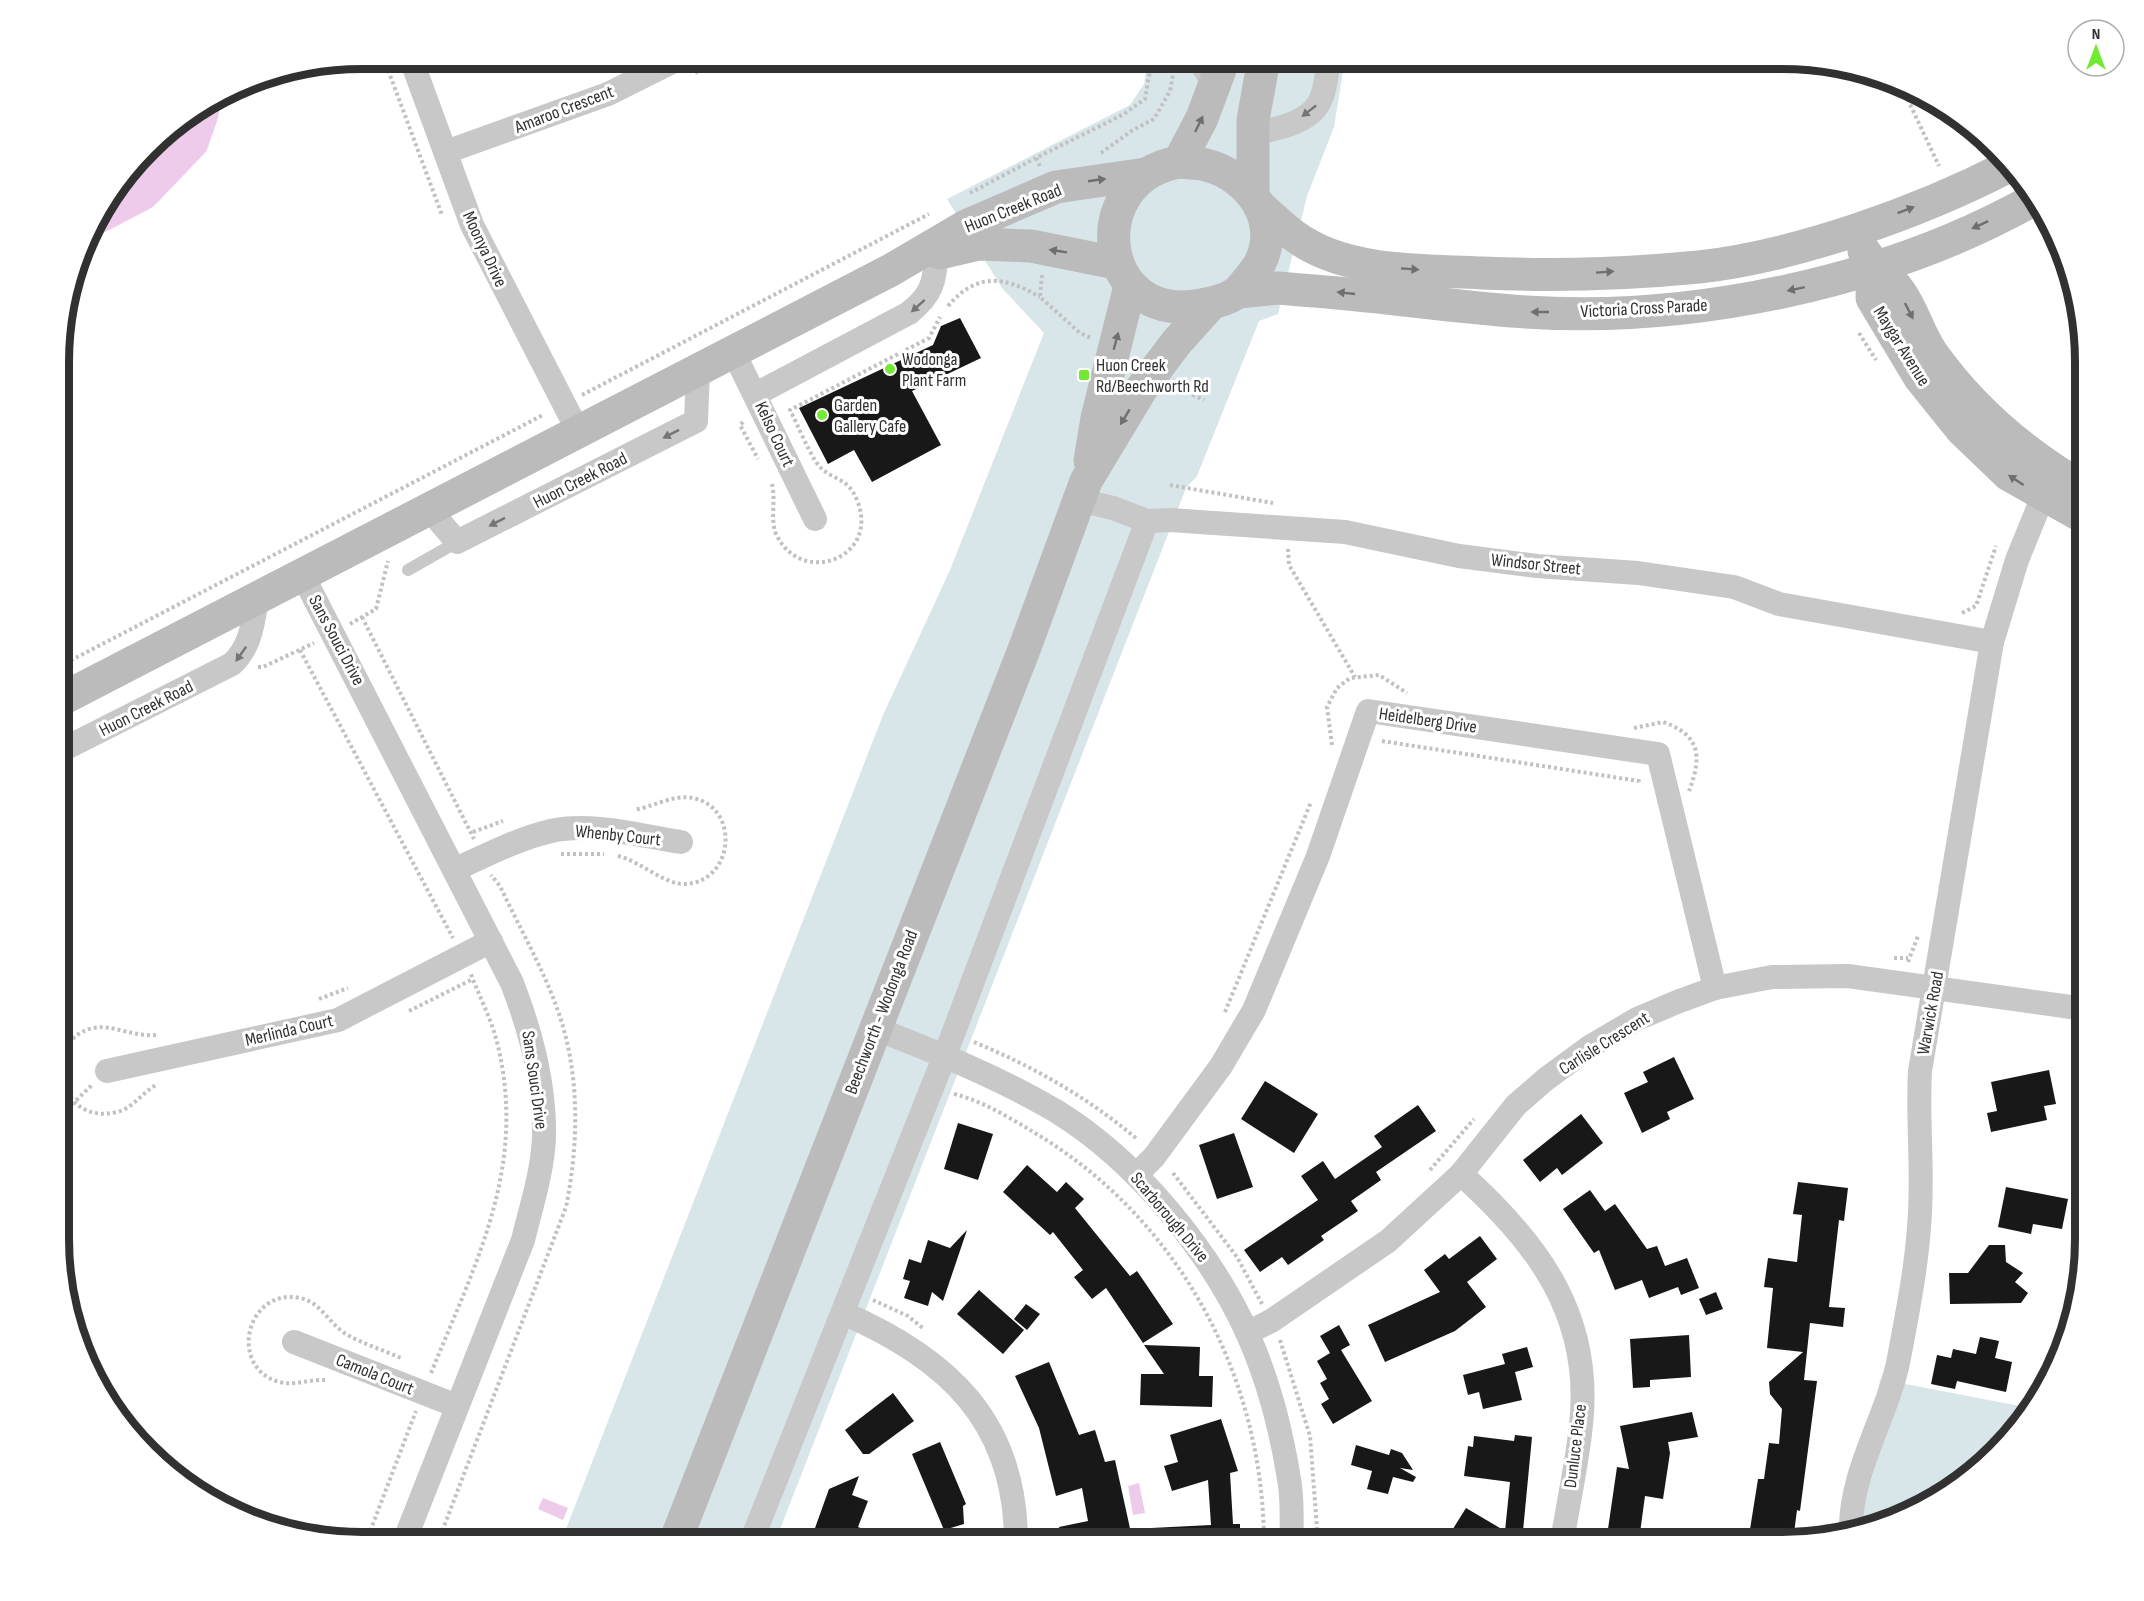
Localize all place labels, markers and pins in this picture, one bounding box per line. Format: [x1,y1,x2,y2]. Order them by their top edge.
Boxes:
place label: Wodonga Plant Farm [902,349,966,391]
place label: Huon Creek Rd/Beechworth Rd [1096,355,1209,397]
marker: Wodonga Plant Farm [883,362,897,376]
marker: Huon Creek Rd/Beechworth Rd [1077,368,1091,382]
place label: Garden Gallery Cafe [834,395,906,437]
marker: Garden Gallery Cafe [815,408,829,422]

